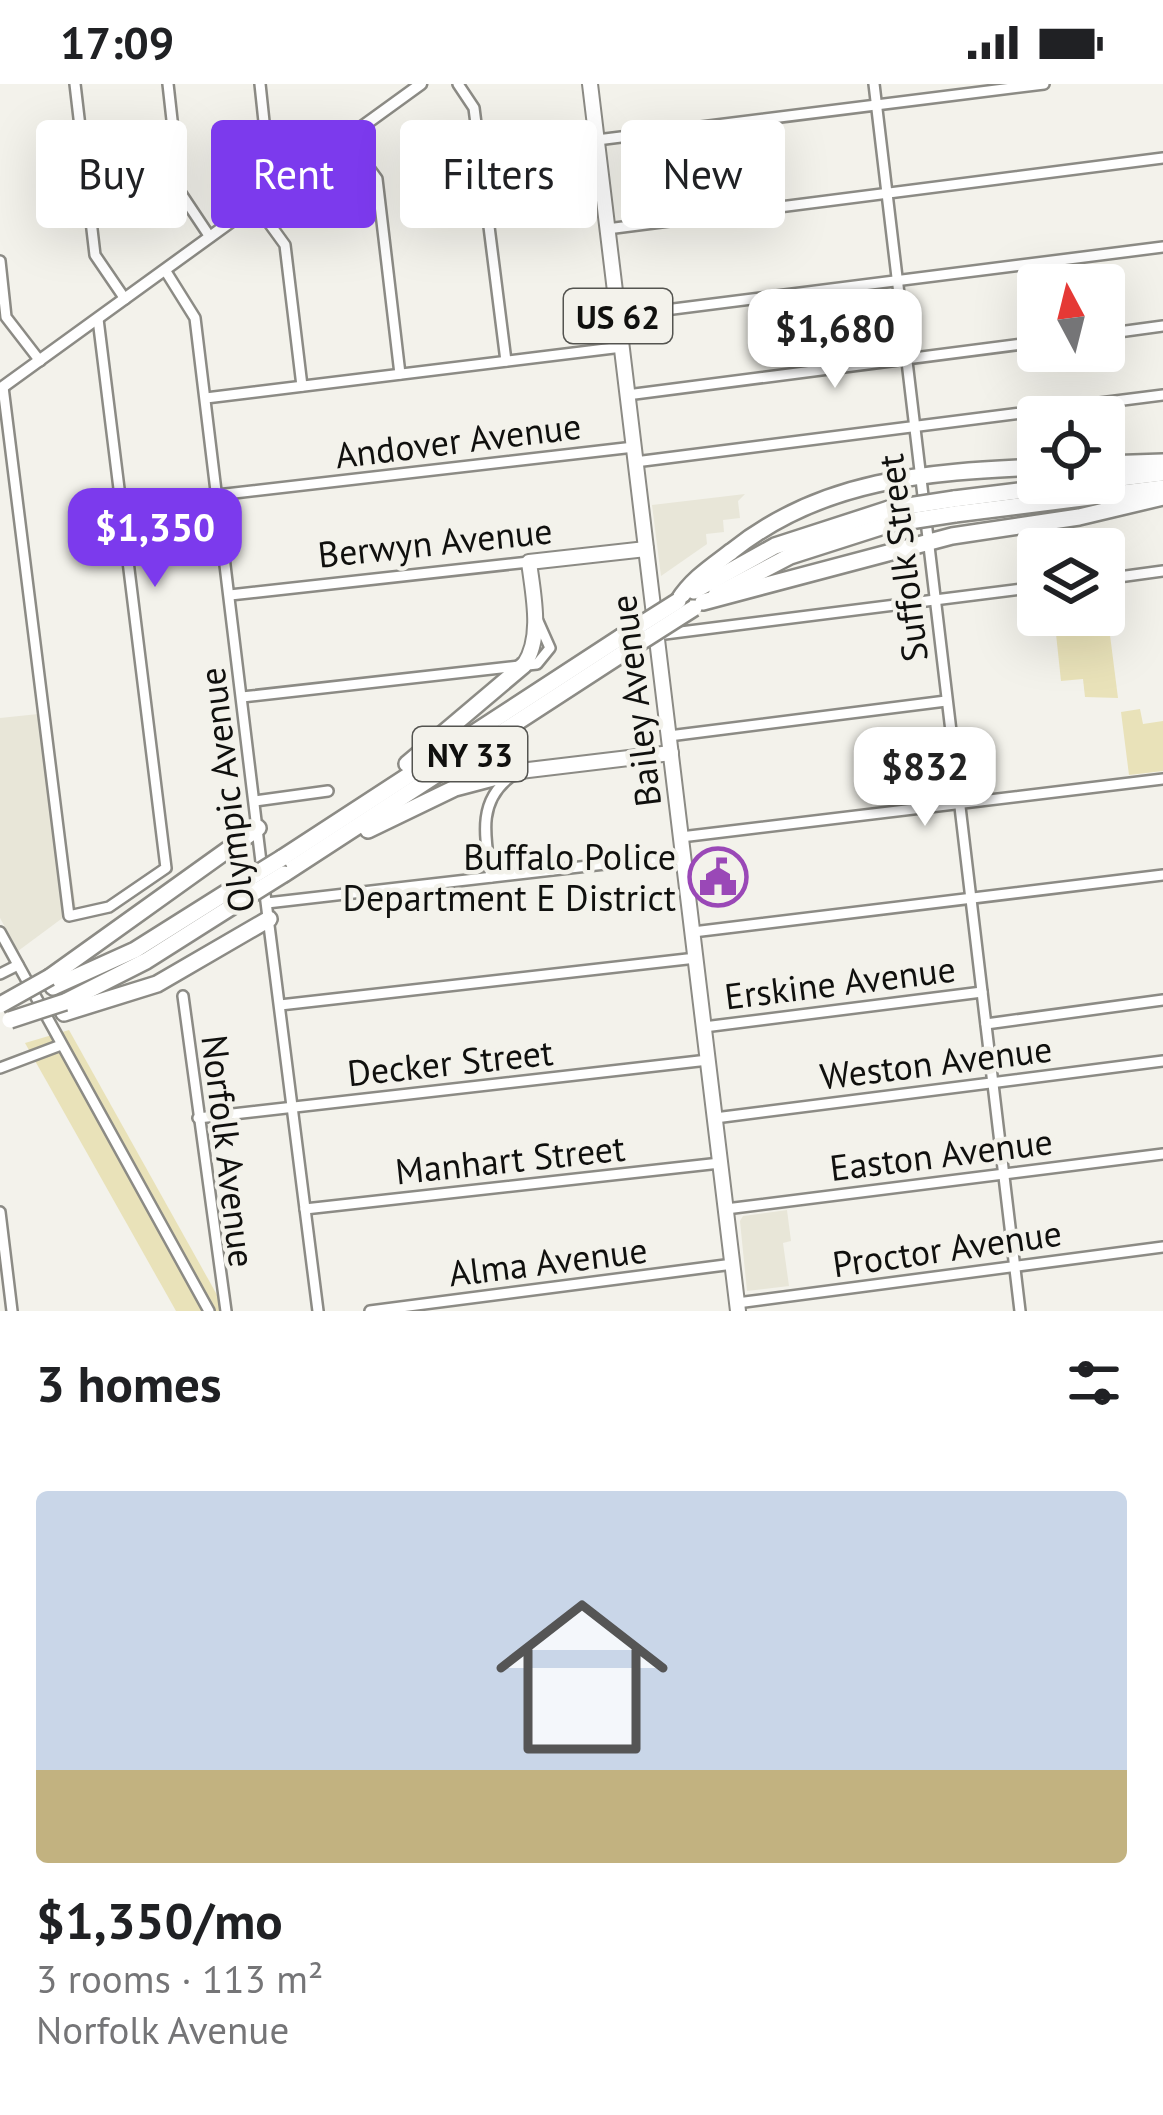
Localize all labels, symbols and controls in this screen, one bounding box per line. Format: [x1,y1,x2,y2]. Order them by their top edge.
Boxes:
text: 17:09 [60,13,174,71]
chip: Buy [36,120,187,228]
chip: Rent [211,120,376,228]
chip: Filters [400,120,597,228]
chip: New [621,120,785,228]
north arrow [1017,264,1125,372]
map controls [1017,264,1125,636]
road number: US 62 [564,289,672,343]
pin: $1,680 [737,289,933,391]
text: $1,680 [775,302,895,353]
button: locate [1017,396,1125,504]
street label: Andover Avenue [332,402,584,478]
street label: Suffolk Street [866,452,938,664]
pin: $1,350 [57,488,253,590]
text: $1,350 [95,501,215,552]
street label: Berwyn Avenue [315,506,555,578]
button: layers [1017,528,1125,636]
street label: Bailey Avenue [599,592,671,810]
street label: Olympic Avenue [188,665,264,915]
road number: NY 33 [413,727,527,781]
pin: $832 [854,727,996,829]
text: $832 [881,740,969,791]
place label: Buffalo Police Department E District [342,833,676,921]
public building icon: Buffalo Police Department E District [687,846,749,908]
street label: Erskine Avenue [722,945,958,1019]
street label: Weston Avenue [817,1024,1055,1100]
street label: Decker Street [345,1028,555,1096]
street label: Norfolk Avenue [191,1032,267,1270]
street label: Easton Avenue [827,1117,1055,1191]
street label: Manhart Street [393,1124,627,1194]
street label: Proctor Avenue [829,1209,1065,1287]
street label: Alma Avenue [446,1226,650,1296]
text: 3 homes [36,1350,222,1416]
icon: filters [1061,1350,1127,1416]
icon: home [474,1569,690,1785]
text: $1,350/mo [36,1887,283,1953]
text: 3 rooms · 113 m² [36,1953,323,2004]
text: Norfolk Avenue [36,2004,289,2055]

